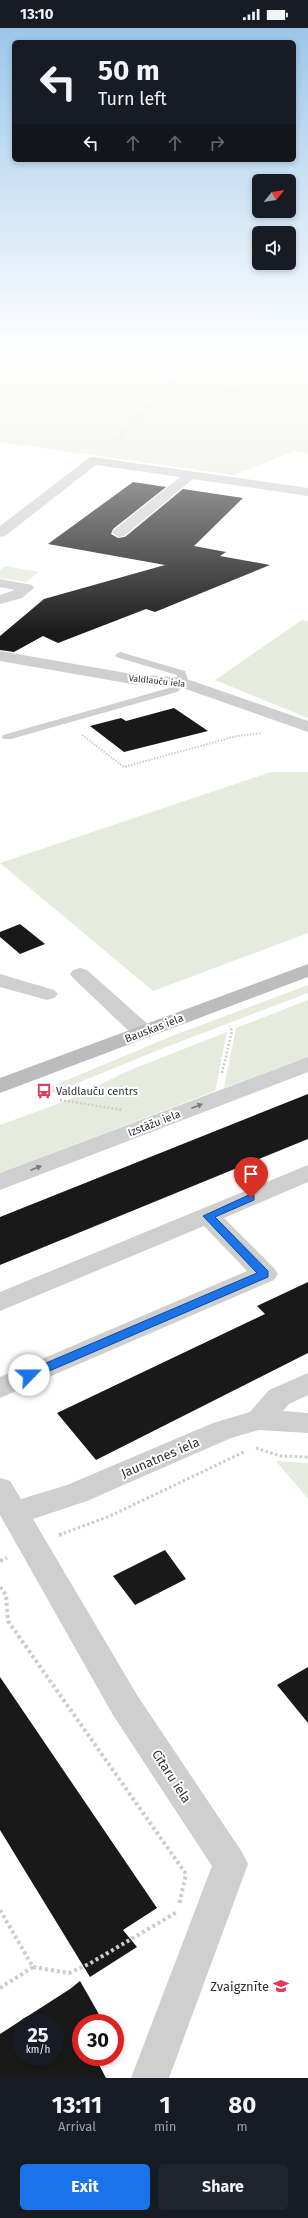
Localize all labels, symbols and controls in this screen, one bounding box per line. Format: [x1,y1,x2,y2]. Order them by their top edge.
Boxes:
text: 13:10 [20,5,54,23]
text: 50 m [98,54,160,87]
icon: left [32,56,84,108]
text: Turn left [98,88,167,110]
icon: left [80,132,102,154]
icon: ahead [122,132,144,154]
icon: ahead [164,132,186,154]
icon: right [206,132,228,154]
north arrow [252,174,296,218]
map controls [252,174,296,270]
button: sound [252,226,296,270]
street label: Valdlauču iela [128,673,186,689]
street label: Bauskas iela [123,1011,185,1046]
bus stop icon: Valdlauču centrs [35,1082,53,1100]
place label: Valdlauču centrs [56,1085,138,1098]
one-way arrow [191,1103,203,1109]
street label: Izstāžu iela [126,1107,182,1139]
pin [234,1157,268,1198]
icon: arrive [240,1163,262,1185]
one-way arrow [31,1165,43,1171]
position arrow [8,1354,50,1396]
street label: Jaunatnes iela [119,1434,202,1481]
street label: Cītaru iela [149,1747,194,1806]
school or university icon: Zvaigznīte [272,1977,290,1995]
place label: Zvaigznīte [210,1979,269,1994]
speed limit sign: 30 [72,2014,124,2066]
text: 25 [27,2023,49,2047]
text: km/h [26,2044,50,2056]
text: 13:11 [52,2091,102,2119]
text: 1 [160,2091,171,2119]
text: 80 [228,2091,256,2119]
text: Arrival [58,2119,96,2134]
text: min [154,2119,176,2134]
text: m [237,2119,248,2134]
button: Exit [20,2164,150,2210]
button: Share [158,2164,288,2210]

